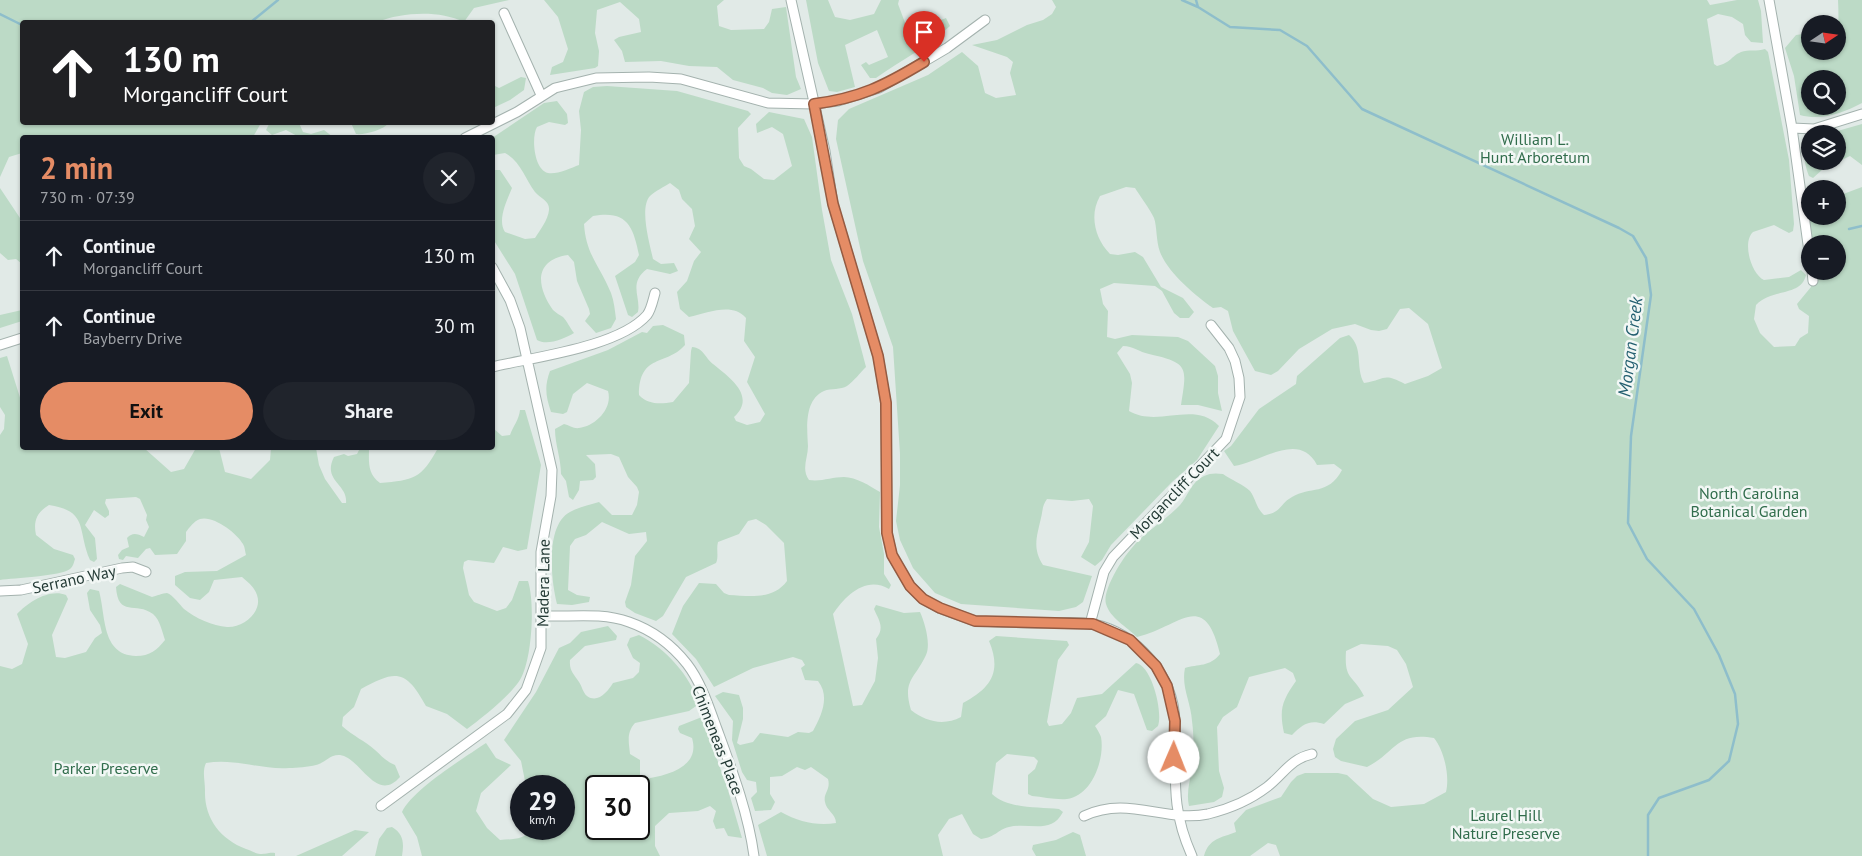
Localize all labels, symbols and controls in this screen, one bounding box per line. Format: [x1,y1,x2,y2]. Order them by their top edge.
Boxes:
pin [903,11,945,62]
north arrow [1801,15,1846,60]
map controls [1801,15,1846,280]
icon: arrive [910,18,938,46]
text: 130 m [123,36,220,82]
icon: ahead [40,40,105,105]
button: search [1801,70,1846,115]
text: Morgancliff Court [123,80,288,108]
button: layers [1801,125,1846,170]
park label: William L. Hunt Arboretum [1480,129,1590,167]
text: 2 min [40,148,113,187]
button: close [423,152,475,204]
button: + [1801,180,1846,225]
text: 730 m · 07:39 [40,187,135,207]
text: Continue [83,234,155,258]
button: − [1801,235,1846,280]
icon: ahead [40,242,68,270]
text: 130 m [423,244,475,268]
text: Morgancliff Court [83,258,203,278]
water label: Morgan Creek [1612,295,1648,398]
text: Continue [83,304,155,328]
icon: ahead [40,312,68,340]
text: 30 m [434,314,475,338]
text: Bayberry Drive [83,328,182,348]
button: Exit [40,382,253,440]
button: Share [263,382,475,440]
street label: Morgancliff Court [1125,443,1223,543]
park label: North Carolina Botanical Garden [1690,483,1808,521]
street label: Madera Lane [532,539,554,627]
street label: Serrano Way [30,560,118,598]
street label: Chimeneas Place [688,682,748,798]
position arrow [1147,731,1199,783]
park label: Parker Preserve [54,758,159,778]
speed limit sign: 30 [585,775,650,840]
text: 29 [528,785,557,817]
park label: Laurel Hill Nature Preserve [1452,805,1560,843]
text: km/h [529,812,556,827]

